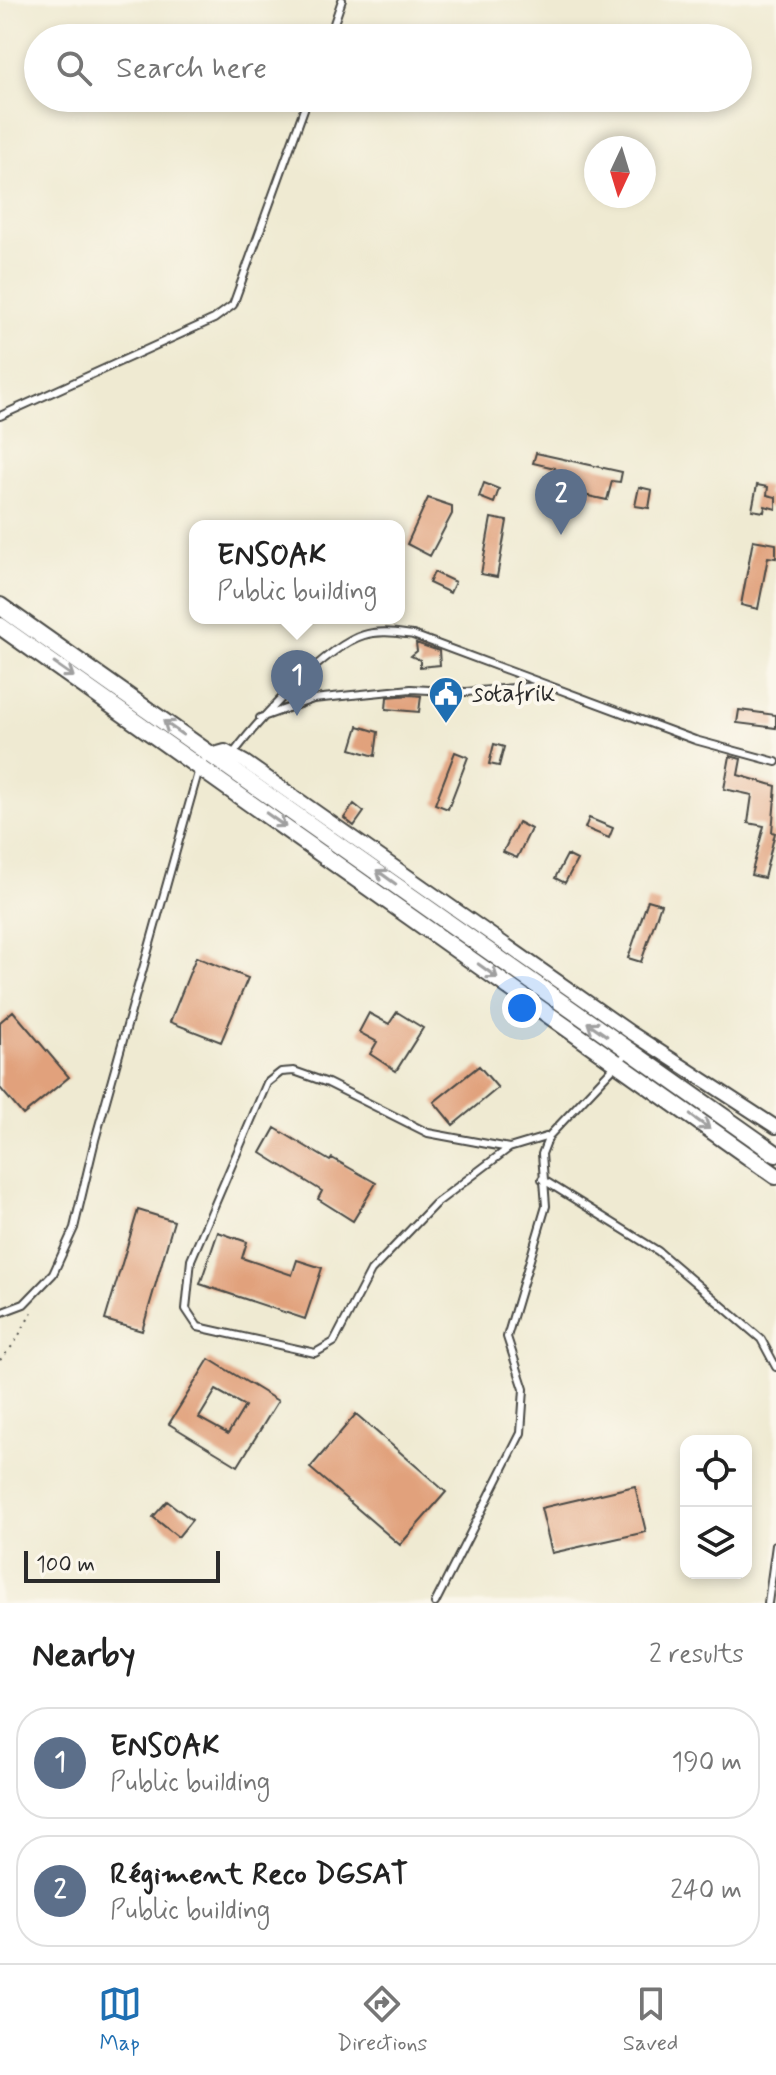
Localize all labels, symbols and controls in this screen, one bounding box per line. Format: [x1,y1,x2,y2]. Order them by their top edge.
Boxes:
search box [24,24,752,112]
icon: search [52,46,96,90]
text: Search here [116,49,267,88]
north arrow [584,136,656,208]
pin: 2 [535,469,587,535]
popup [189,520,405,624]
text: ENSOAK [217,536,326,575]
text: Public building [217,575,377,609]
pin: 1 [271,650,323,716]
one-way arrow [52,662,74,678]
public building icon: sotafrik [427,675,465,725]
place label: sotafrik [472,677,556,711]
one-way arrow [163,720,185,736]
one-way arrow [265,812,287,828]
one-way arrow [375,869,397,886]
one-way arrow [477,962,498,979]
your location [502,988,542,1028]
one-way arrow [587,1021,609,1037]
one-way arrow [689,1113,710,1130]
map controls [680,1435,752,1579]
button: locate [680,1435,752,1507]
button: layers [680,1507,752,1579]
scale bar [24,1547,220,1583]
text: 100 m [36,1551,95,1579]
text: Nearby [32,1633,136,1678]
text: 2 results [649,1638,744,1672]
text: ENSOAK [110,1727,219,1766]
text: 1 [54,1746,66,1780]
text: 190 m [672,1746,742,1780]
text: Public building [110,1766,270,1800]
text: Régiment Reco DGSAT [110,1855,408,1894]
text: 2 [54,1874,66,1908]
text: 240 m [670,1874,742,1908]
text: Public building [110,1894,270,1928]
tab: Map [98,1982,142,2058]
tab: Directions [337,1982,427,2058]
tab: Saved [623,1982,678,2058]

